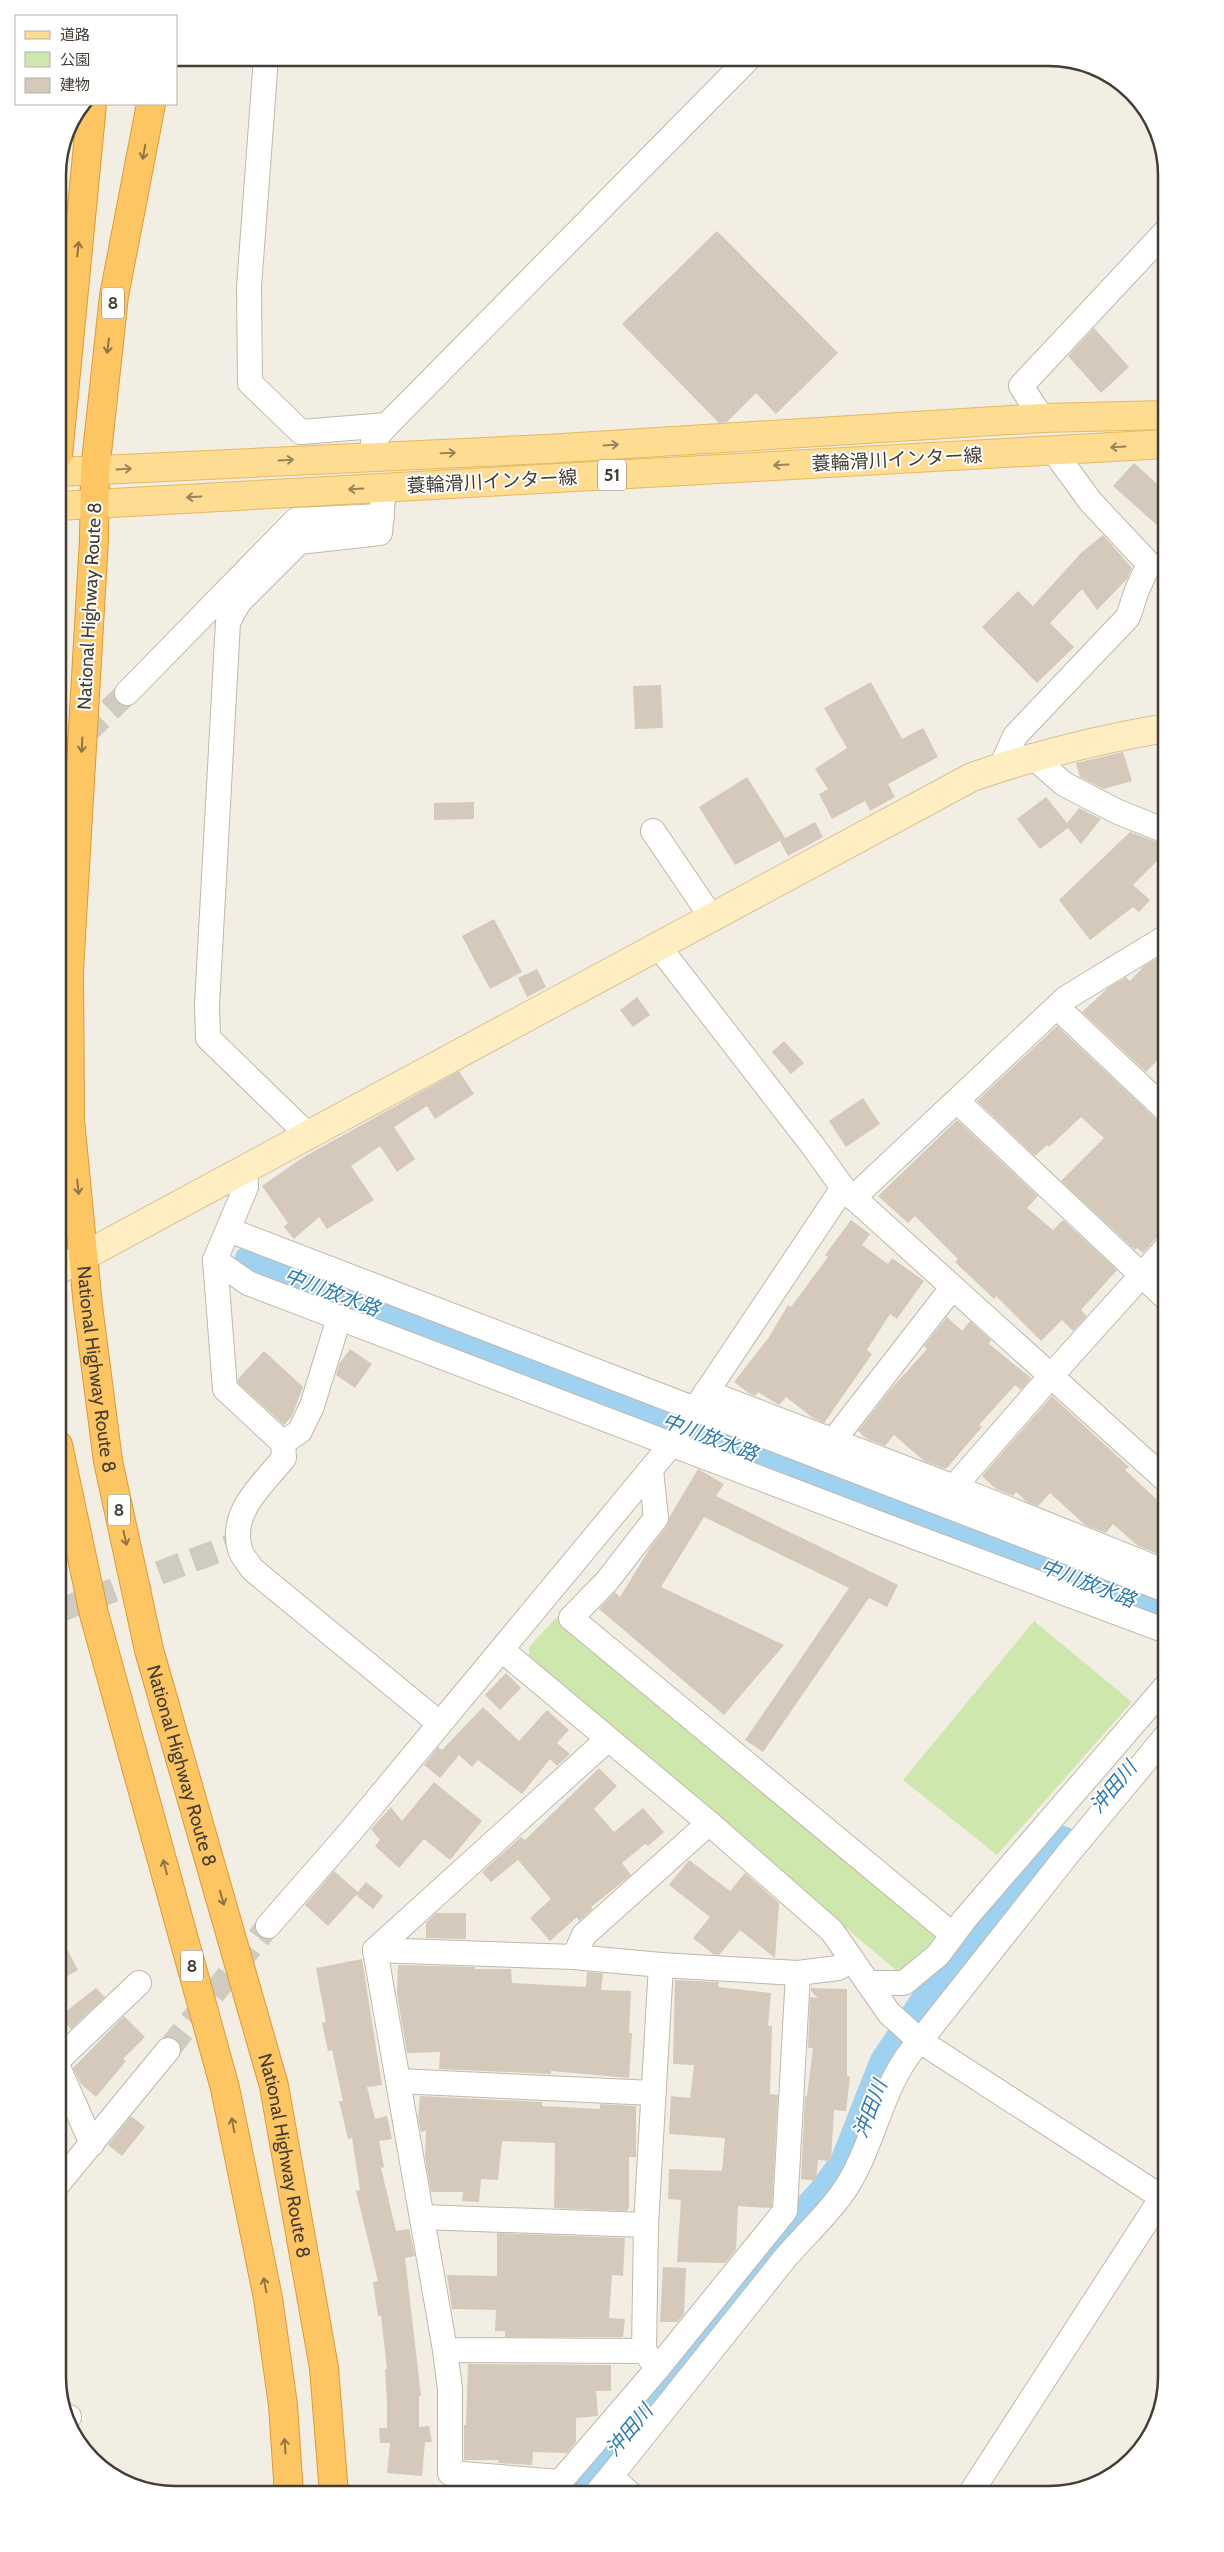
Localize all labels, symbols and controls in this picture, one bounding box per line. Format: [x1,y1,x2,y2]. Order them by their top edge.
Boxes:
legend [15,15,178,105]
text: 道路 [60,26,90,44]
text: 公園 [60,51,90,69]
text: 建物 [60,76,90,94]
one-way arrow [138,143,148,159]
one-way arrow [73,242,83,258]
road number: 8 [102,288,124,318]
one-way arrow [103,338,113,354]
one-way arrow [602,440,618,449]
one-way arrow [1110,442,1126,451]
street label: 蓑輪滑川インター線 [811,444,983,475]
one-way arrow [440,449,456,458]
one-way arrow [278,456,294,465]
road number: 51 [598,460,626,490]
one-way arrow [773,461,789,470]
one-way arrow [116,464,132,473]
street label: 蓑輪滑川インター線 [406,466,578,497]
one-way arrow [349,484,365,493]
one-way arrow [186,492,202,501]
street label: National Highway Route 8 [73,502,106,711]
one-way arrow [77,737,86,753]
one-way arrow [73,1179,83,1195]
water label: 中川放水路 [281,1263,385,1322]
street label: National Highway Route 8 [72,1265,121,1475]
water label: 中川放水路 [659,1408,763,1467]
road number: 8 [108,1494,130,1526]
one-way arrow [121,1530,130,1546]
water label: 中川放水路 [1037,1554,1141,1613]
street label: National Highway Route 8 [142,1662,221,1869]
water label: 沖田川 [1085,1755,1143,1818]
one-way arrow [160,1859,170,1875]
one-way arrow [217,1889,227,1905]
road number: 8 [181,1950,203,1982]
street label: National Highway Route 8 [253,2051,315,2260]
water label: 沖田川 [848,2075,893,2141]
one-way arrow [228,2118,237,2134]
one-way arrow [259,2277,269,2293]
water label: 沖田川 [601,2398,659,2461]
one-way arrow [281,2438,290,2454]

